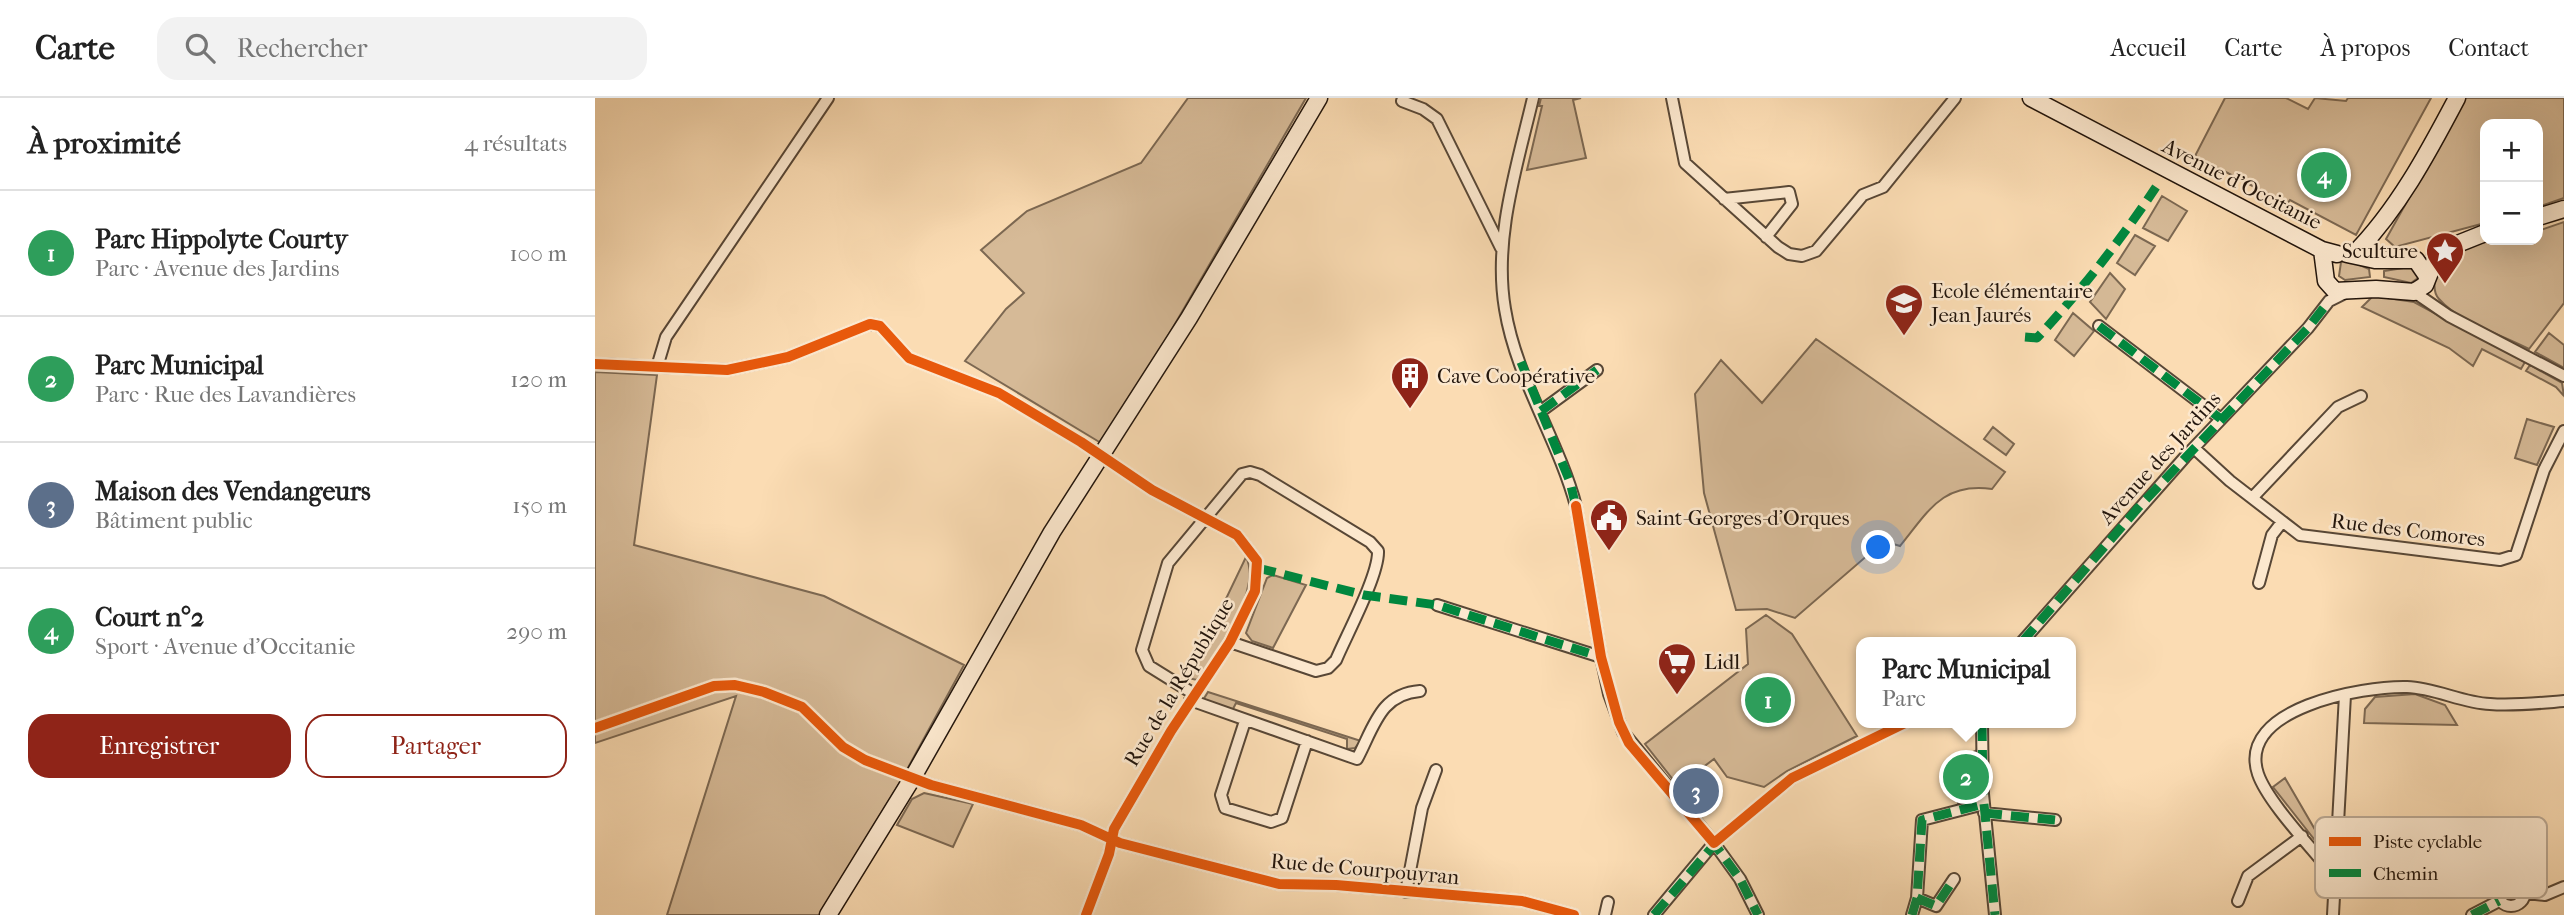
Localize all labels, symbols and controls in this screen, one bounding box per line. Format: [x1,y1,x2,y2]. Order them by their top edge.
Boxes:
search box [157,17,647,80]
text: Carte [35,29,115,68]
icon: search [181,29,219,67]
text: Rechercher [237,33,368,64]
text: Accueil [2111,34,2186,62]
text: Carte [2224,34,2282,62]
text: À propos [2320,34,2410,62]
text: Contact [2448,34,2529,62]
map controls [2480,119,2543,245]
button: + [2480,119,2543,182]
text: À proximité [28,126,181,161]
text: 4 résultats [464,130,567,157]
street label: Avenue d'Occitanie [2158,133,2326,234]
pin: 4 [2301,149,2347,201]
button: − [2480,182,2543,245]
text: Parc Hippolyte Courty [95,224,348,255]
place icon: Sculture [2424,230,2466,285]
place label: Sculture [2342,239,2418,263]
text: 1 [47,240,55,267]
text: 100 m [509,240,567,267]
text: Parc · Avenue des Jardins [95,255,340,282]
place label: Ecole élémentaire Jean Jaurés [1929,279,2093,327]
school or university icon: Ecole élémentaire Jean Jaurés [1883,282,1925,337]
text: Parc Municipal [95,350,264,381]
building icon: Cave Coopérative [1389,355,1431,410]
place label: Cave Coopérative [1437,364,1595,388]
text: 2 [45,366,57,393]
text: 120 m [510,366,567,393]
text: Parc · Rue des Lavandières [95,381,356,408]
street label: Avenue des Jardins [2094,387,2226,530]
text: Maison des Vendangeurs [95,476,371,507]
text: 3 [46,492,56,519]
text: 150 m [512,492,567,519]
public building icon: Saint-Georges-d'Orques [1588,497,1630,552]
place label: Saint-Georges-d'Orques [1636,506,1850,530]
text: Bâtiment public [95,507,253,534]
street label: Rue des Comores [2330,509,2487,551]
your location [1861,530,1895,564]
street label: Rue de la République [1119,593,1239,771]
text: Court n°2 [95,602,204,633]
text: 4 [44,618,58,645]
text: 290 m [506,618,567,645]
text: Sport · Avenue d'Occitanie [95,633,355,660]
popup [1856,637,2076,728]
supermarket icon: Lidl [1656,641,1698,696]
place label: Lidl [1704,650,1740,674]
text: Parc Municipal [1882,654,2050,685]
pin: 1 [1745,674,1791,726]
text: Parc [1882,685,1926,712]
button: Enregistrer [28,714,291,778]
button: Partager [305,714,567,778]
pin: 2 [1943,751,1989,803]
pin: 3 [1673,765,1719,817]
legend [2315,817,2547,898]
text: Piste cyclable [2373,831,2482,853]
street label: Rue de Courpouyran [1270,849,1460,889]
text: Chemin [2373,863,2438,885]

